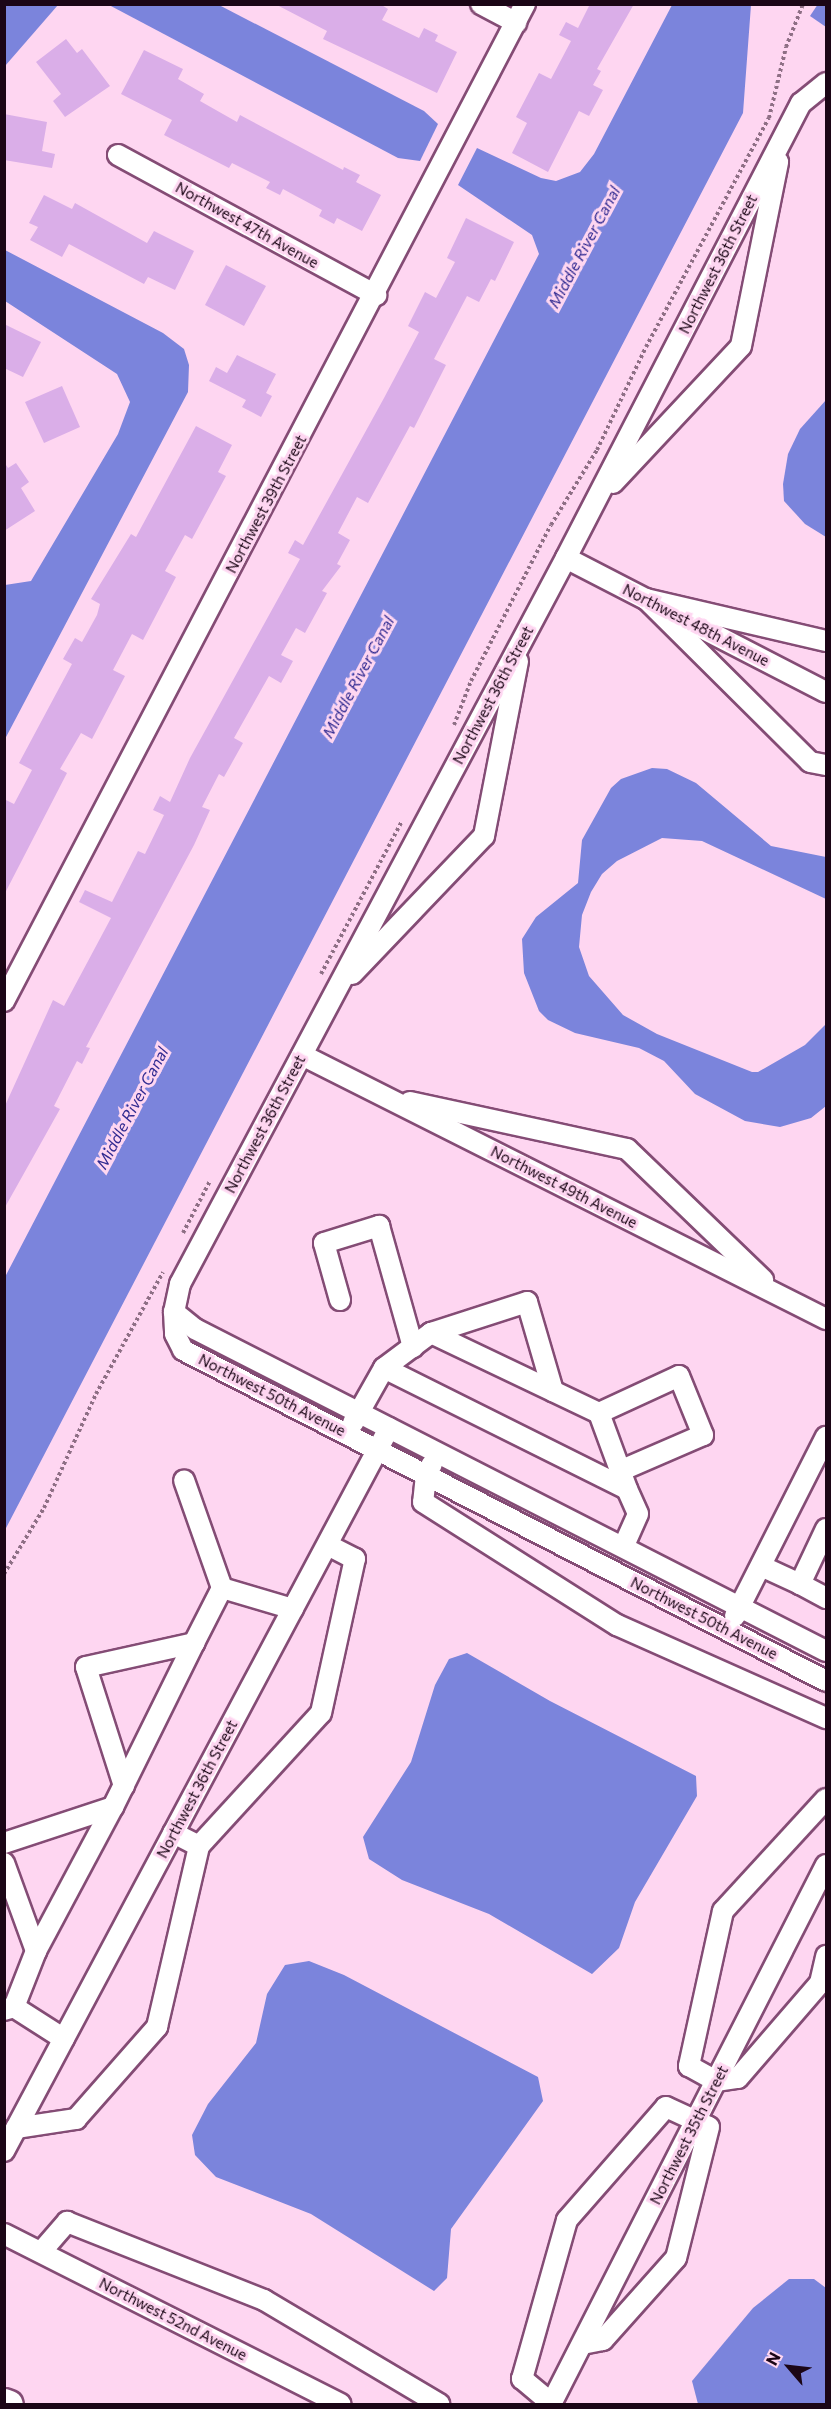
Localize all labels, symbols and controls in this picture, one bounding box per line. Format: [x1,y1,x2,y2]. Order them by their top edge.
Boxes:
street label: Northwest 47th Avenue [172,178,322,272]
water label: Middle River Canal [544,183,624,311]
street label: Northwest 36th Street [675,191,761,337]
street label: Northwest 39th Street [222,432,310,576]
street label: Northwest 48th Avenue [620,580,772,670]
water label: Middle River Canal [318,613,398,741]
street label: Northwest 36th Street [449,623,537,767]
water label: Middle River Canal [92,1044,172,1172]
street label: Northwest 36th Street [221,1052,309,1196]
street label: Northwest 49th Avenue [488,1142,640,1232]
street label: Northwest 50th Avenue [196,1350,348,1440]
street label: Northwest 50th Avenue [628,1573,780,1663]
street label: Northwest 36th Street [153,1717,241,1861]
street label: Northwest 35th Street [646,2063,732,2207]
street label: Northwest 52nd Avenue [96,2274,250,2364]
north arrow [759,2337,819,2397]
text: N [761,2349,784,2368]

